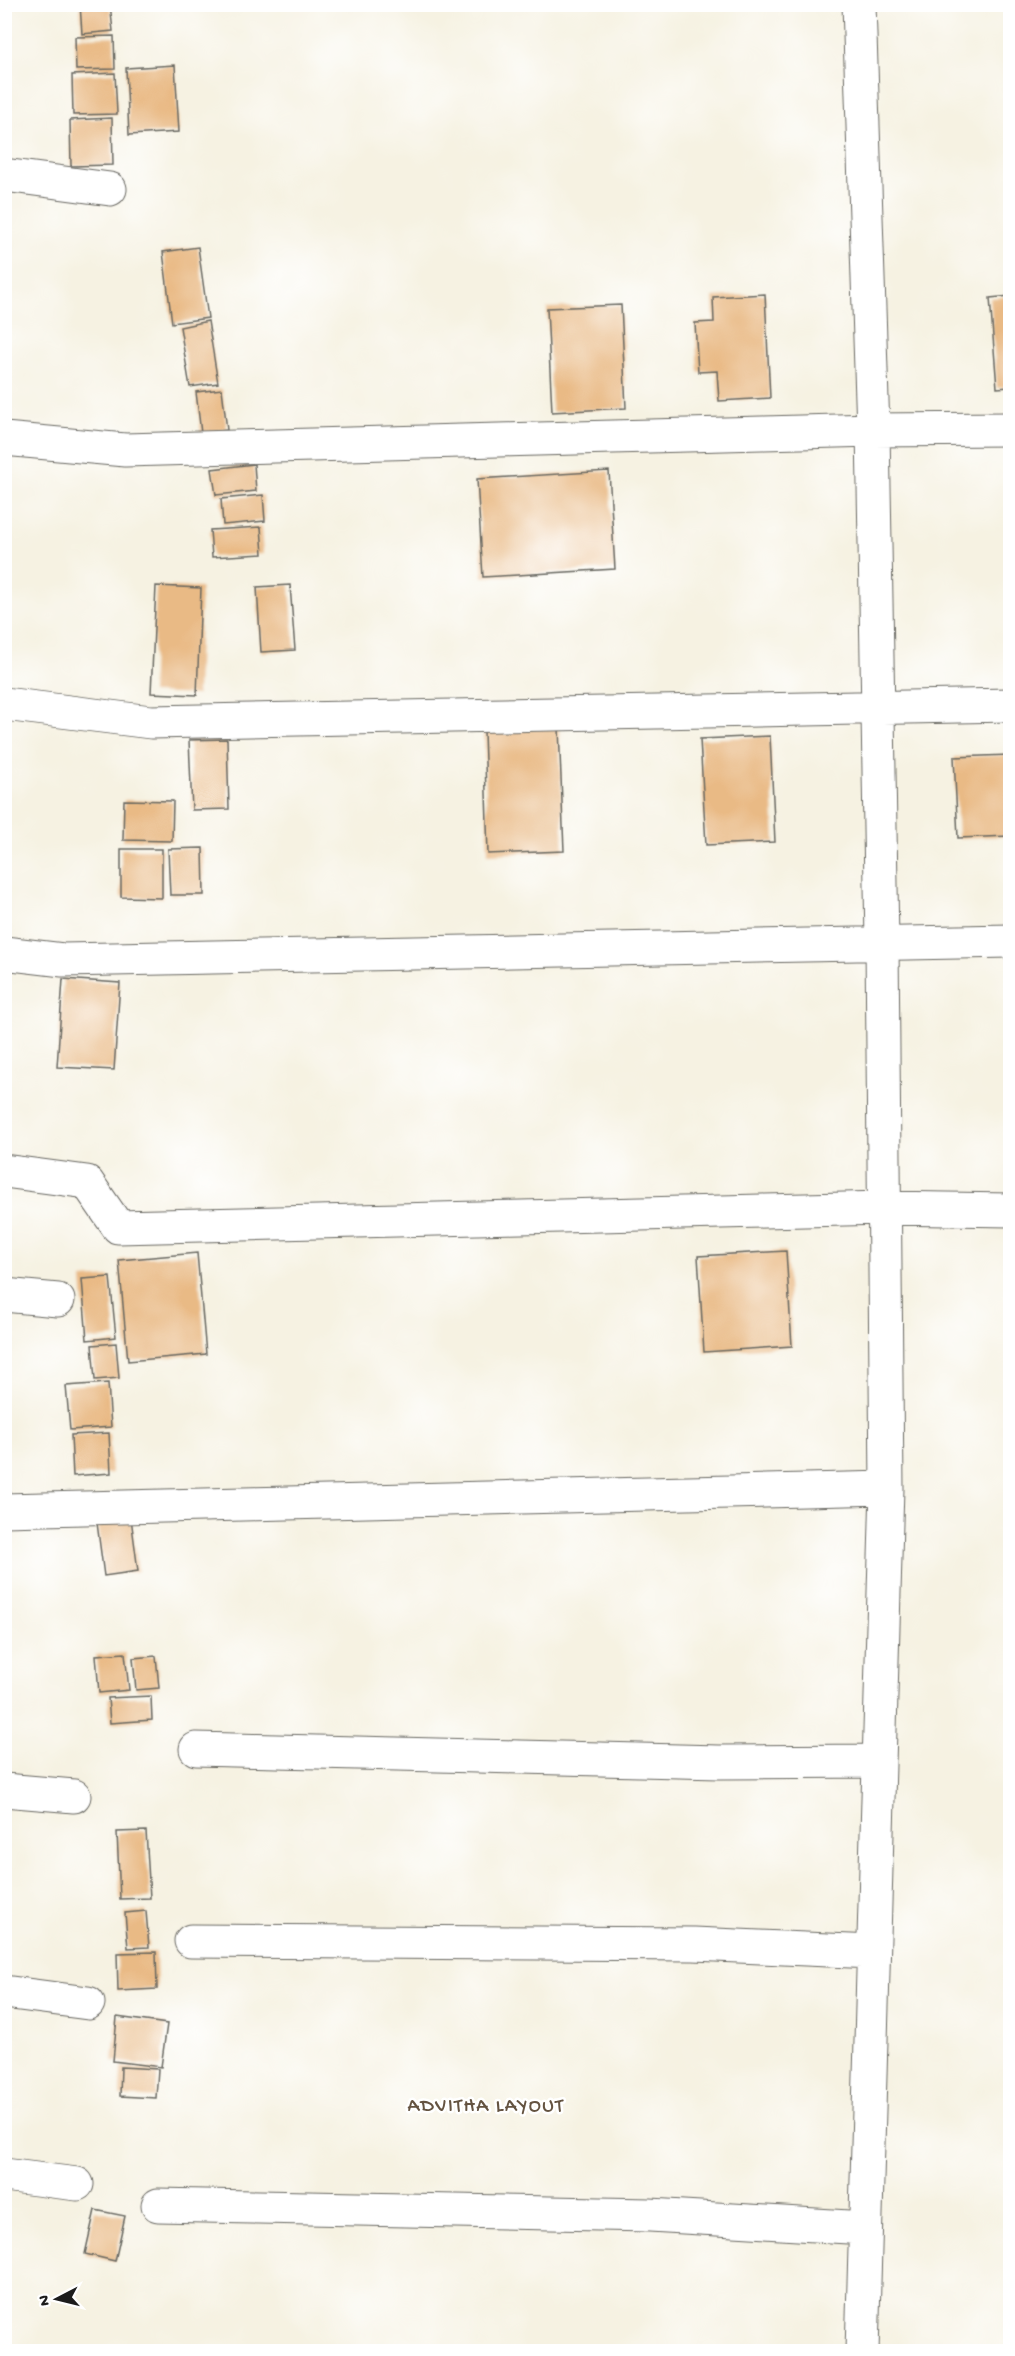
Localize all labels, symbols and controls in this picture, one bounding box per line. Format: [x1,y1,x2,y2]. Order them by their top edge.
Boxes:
district label: ADVITHA LAYOUT [407,2096,565,2119]
north arrow [27,2269,87,2329]
text: N [35,2294,56,2307]

